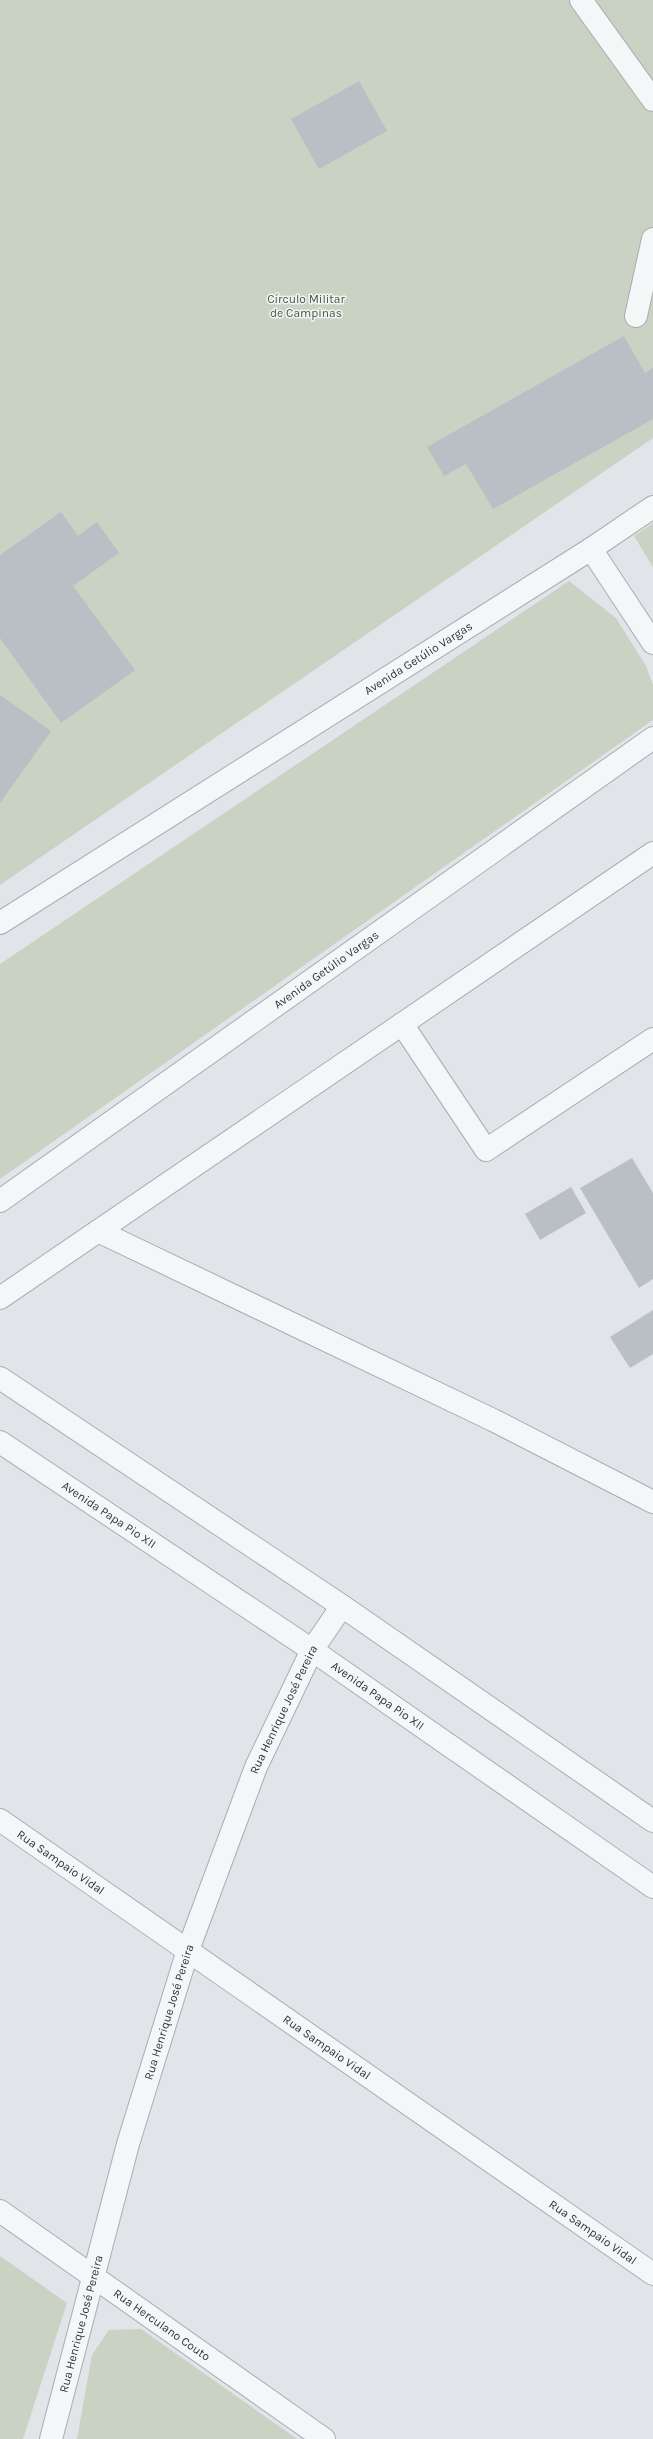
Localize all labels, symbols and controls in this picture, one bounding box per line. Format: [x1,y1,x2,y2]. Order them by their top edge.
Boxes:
park label: Círculo Militar de Campinas [267,292,345,320]
street label: Avenida Getúlio Vargas [362,619,475,698]
street label: Avenida Getúlio Vargas [271,928,381,1012]
street label: Avenida Papa Pio XII [59,1478,159,1551]
street label: Rua Henrique José Pereira [247,1642,321,1776]
street label: Avenida Papa Pio XII [329,1658,427,1733]
street label: Rua Sampaio Vidal [14,1827,107,1897]
street label: Rua Henrique José Pereira [141,1942,197,2082]
street label: Rua Sampaio Vidal [280,2012,373,2082]
street label: Rua Sampaio Vidal [546,2197,639,2267]
street label: Rua Henrique José Pereira [56,2254,106,2394]
street label: Rua Herculano Couto [111,2286,213,2364]

